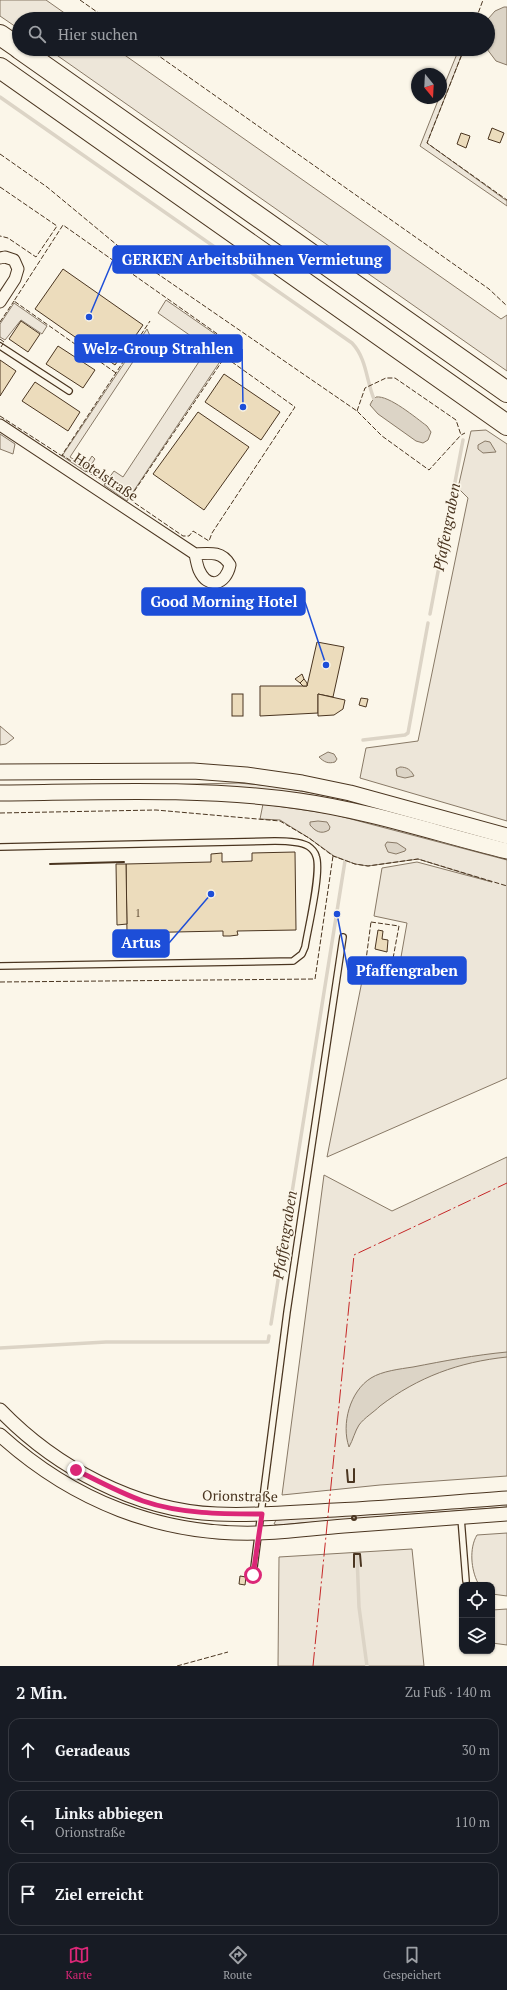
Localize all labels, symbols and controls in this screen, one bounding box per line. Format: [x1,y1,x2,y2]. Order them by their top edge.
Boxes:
search box [12,12,495,56]
icon: search [26,23,48,45]
text: Hier suchen [58,24,138,44]
north arrow [411,68,447,104]
callout: GERKEN Arbeitsbühnen Vermietung [113,246,390,273]
text: GERKEN Arbeitsbühnen Vermietung [122,249,383,269]
callout: Welz-Group Strahlen [75,335,242,362]
text: Welz-Group Strahlen [82,338,234,358]
street label: Hotelstraße [70,448,142,505]
water label: Pfaffengraben [427,481,464,574]
callout: Good Morning Hotel [142,588,305,615]
text: Good Morning Hotel [150,591,298,611]
house number: 1 [135,905,141,920]
callout: Artus [113,930,169,957]
text: Artus [121,932,161,952]
callout: Pfaffengraben [348,957,466,984]
text: Pfaffengraben [356,960,458,980]
water label: Pfaffengraben [267,1189,301,1282]
route end [67,1461,85,1479]
street label: Orionstraße [202,1485,278,1506]
route start [244,1566,262,1584]
map controls [459,1582,495,1654]
button: locate [459,1582,495,1618]
button: layers [459,1618,495,1654]
text: 2 Min. [16,1681,68,1704]
text: Zu Fuß · 140 m [405,1683,491,1701]
icon: ahead [17,1739,39,1761]
text: Geradeaus [55,1740,130,1760]
text: 30 m [462,1741,490,1759]
text: Links abbiegen [55,1803,163,1823]
icon: left [17,1811,39,1833]
text: 110 m [455,1813,490,1831]
text: Orionstraße [55,1823,125,1841]
icon: arrive [17,1883,39,1905]
text: Ziel erreicht [55,1884,143,1904]
tab: Karte [66,1944,92,1982]
tab: Route [223,1944,252,1982]
tab: Gespeichert [383,1944,441,1982]

